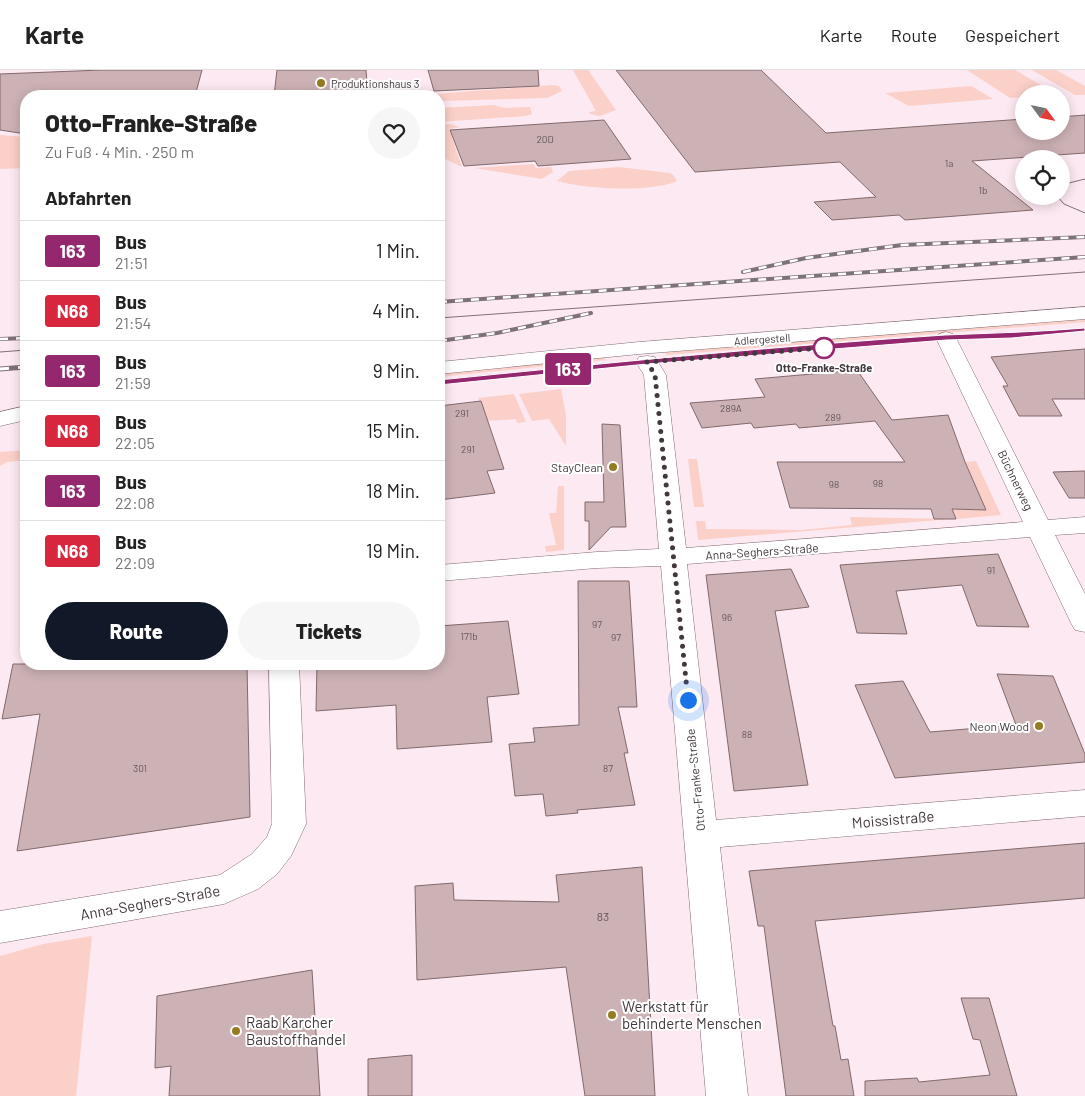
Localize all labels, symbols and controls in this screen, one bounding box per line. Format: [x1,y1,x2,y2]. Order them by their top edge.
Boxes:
text: Karte [25,20,84,49]
text: Karte [820,24,863,46]
text: Route [891,24,937,46]
text: Gespeichert [965,24,1060,46]
marker: Produktionshaus 3 [315,77,327,89]
place label: Produktionshaus 3 [331,77,420,90]
north arrow [1015,85,1070,140]
map controls [1015,85,1070,205]
button: heart [368,107,420,159]
text: Otto-Franke-Straße [45,108,257,137]
house number: 20D [536,133,554,145]
text: Zu Fuß · 4 Min. · 250 m [45,142,194,161]
button: locate [1015,150,1070,205]
house number: 1a [945,157,953,169]
house number: 1b [979,184,987,196]
text: Abfahrten [45,186,131,209]
text: Bus [115,230,147,253]
text: 1 Min. [376,239,420,262]
text: 163 [60,240,85,262]
text: 21:51 [115,253,148,272]
text: Bus [115,290,147,313]
text: 4 Min. [372,299,420,322]
text: N68 [57,300,88,322]
text: 21:54 [115,313,151,332]
street label: Adlergestell [733,331,791,347]
marker: Otto-Franke-Straße [813,337,835,359]
text: Bus [115,350,147,373]
line badge: 163 [539,353,597,385]
text: 163 [555,358,581,380]
text: 9 Min. [373,359,420,382]
text: 163 [60,360,85,382]
place label: Otto-Franke-Straße [776,361,872,374]
text: 21:59 [115,373,151,392]
house number: 289A [720,402,742,414]
house number: 291 [455,407,469,419]
text: Bus [115,410,147,433]
house number: 289 [825,411,841,423]
text: 15 Min. [366,419,420,442]
text: N68 [57,420,88,442]
text: 22:05 [115,433,155,452]
house number: 291 [461,443,475,455]
street label: Büchnerweg [995,448,1037,512]
place label: StayClean [551,460,603,474]
marker: StayClean [607,461,619,473]
text: Bus [115,470,147,493]
house number: 98 [873,477,883,489]
house number: 98 [829,478,839,490]
text: 18 Min. [366,479,420,502]
text: 163 [60,480,85,502]
text: 22:08 [115,493,155,512]
text: Bus [115,530,147,553]
text: 19 Min. [366,539,420,562]
text: N68 [57,540,88,562]
street label: Anna-Seghers-Straße [705,540,819,562]
text: 22:09 [115,553,155,572]
house number: 91 [987,564,995,576]
button: Route [45,602,228,660]
button: Tickets [238,602,420,660]
house number: 96 [722,611,732,623]
house number: 97 [592,618,602,630]
house number: 171b [460,630,478,642]
house number: 97 [611,631,621,643]
your location [676,688,701,713]
place label: Neon Wood [970,719,1029,733]
marker: Neon Wood [1033,720,1045,732]
street label: Otto-Franke-Straße [683,728,707,832]
house number: 88 [742,728,752,740]
house number: 301 [133,762,147,774]
house number: 87 [603,762,613,774]
street label: Moissistraße [851,806,935,832]
street label: Anna-Seghers-Straße [79,881,221,923]
house number: 83 [597,909,609,923]
place label: Werkstatt für behinderte Menschen [622,997,762,1032]
marker: Werkstatt für behinderte Menschen [606,1009,618,1021]
place label: Raab Karcher Baustoffhandel [246,1013,346,1048]
marker: Raab Karcher Baustoffhandel [230,1025,242,1037]

